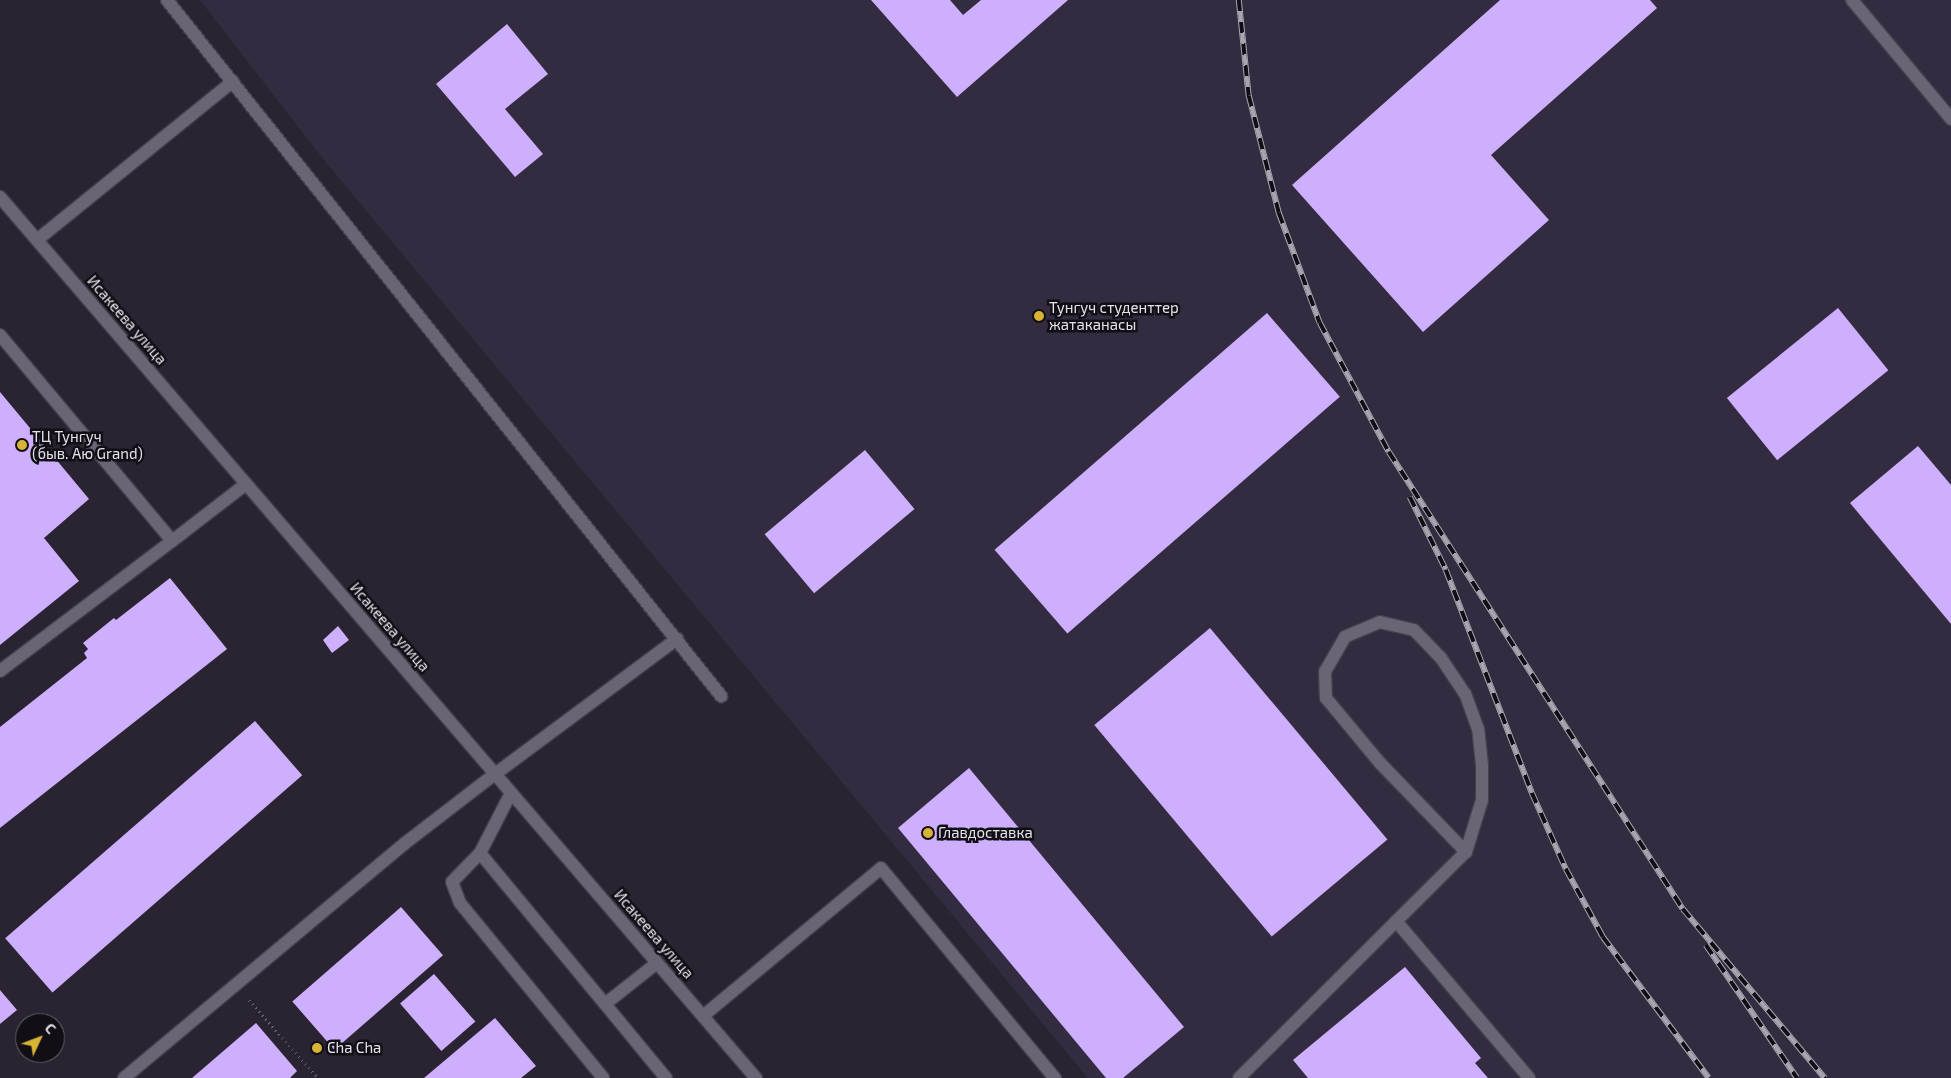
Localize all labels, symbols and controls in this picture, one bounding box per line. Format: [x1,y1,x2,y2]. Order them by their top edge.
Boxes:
street label: Исакеева улица [83,272,171,368]
place label: Тунгуч студенттер жатаканасы [1049,298,1179,333]
marker: Тунгуч студенттер жатаканасы [1033,310,1045,322]
place label: ТЦ Тунгуч (быв. Аю Grand) [32,427,143,462]
marker: ТЦ Тунгуч (быв. Аю Grand) [16,439,28,451]
street label: Исакеева улица [346,579,434,675]
place label: Главдоставка [938,824,1033,842]
marker: Главдоставка [922,827,934,839]
street label: Исакеева улица [610,886,698,982]
north arrow [15,1013,65,1063]
text: С [42,1019,60,1037]
place label: Cha Cha [327,1039,381,1057]
marker: Cha Cha [311,1042,323,1054]

